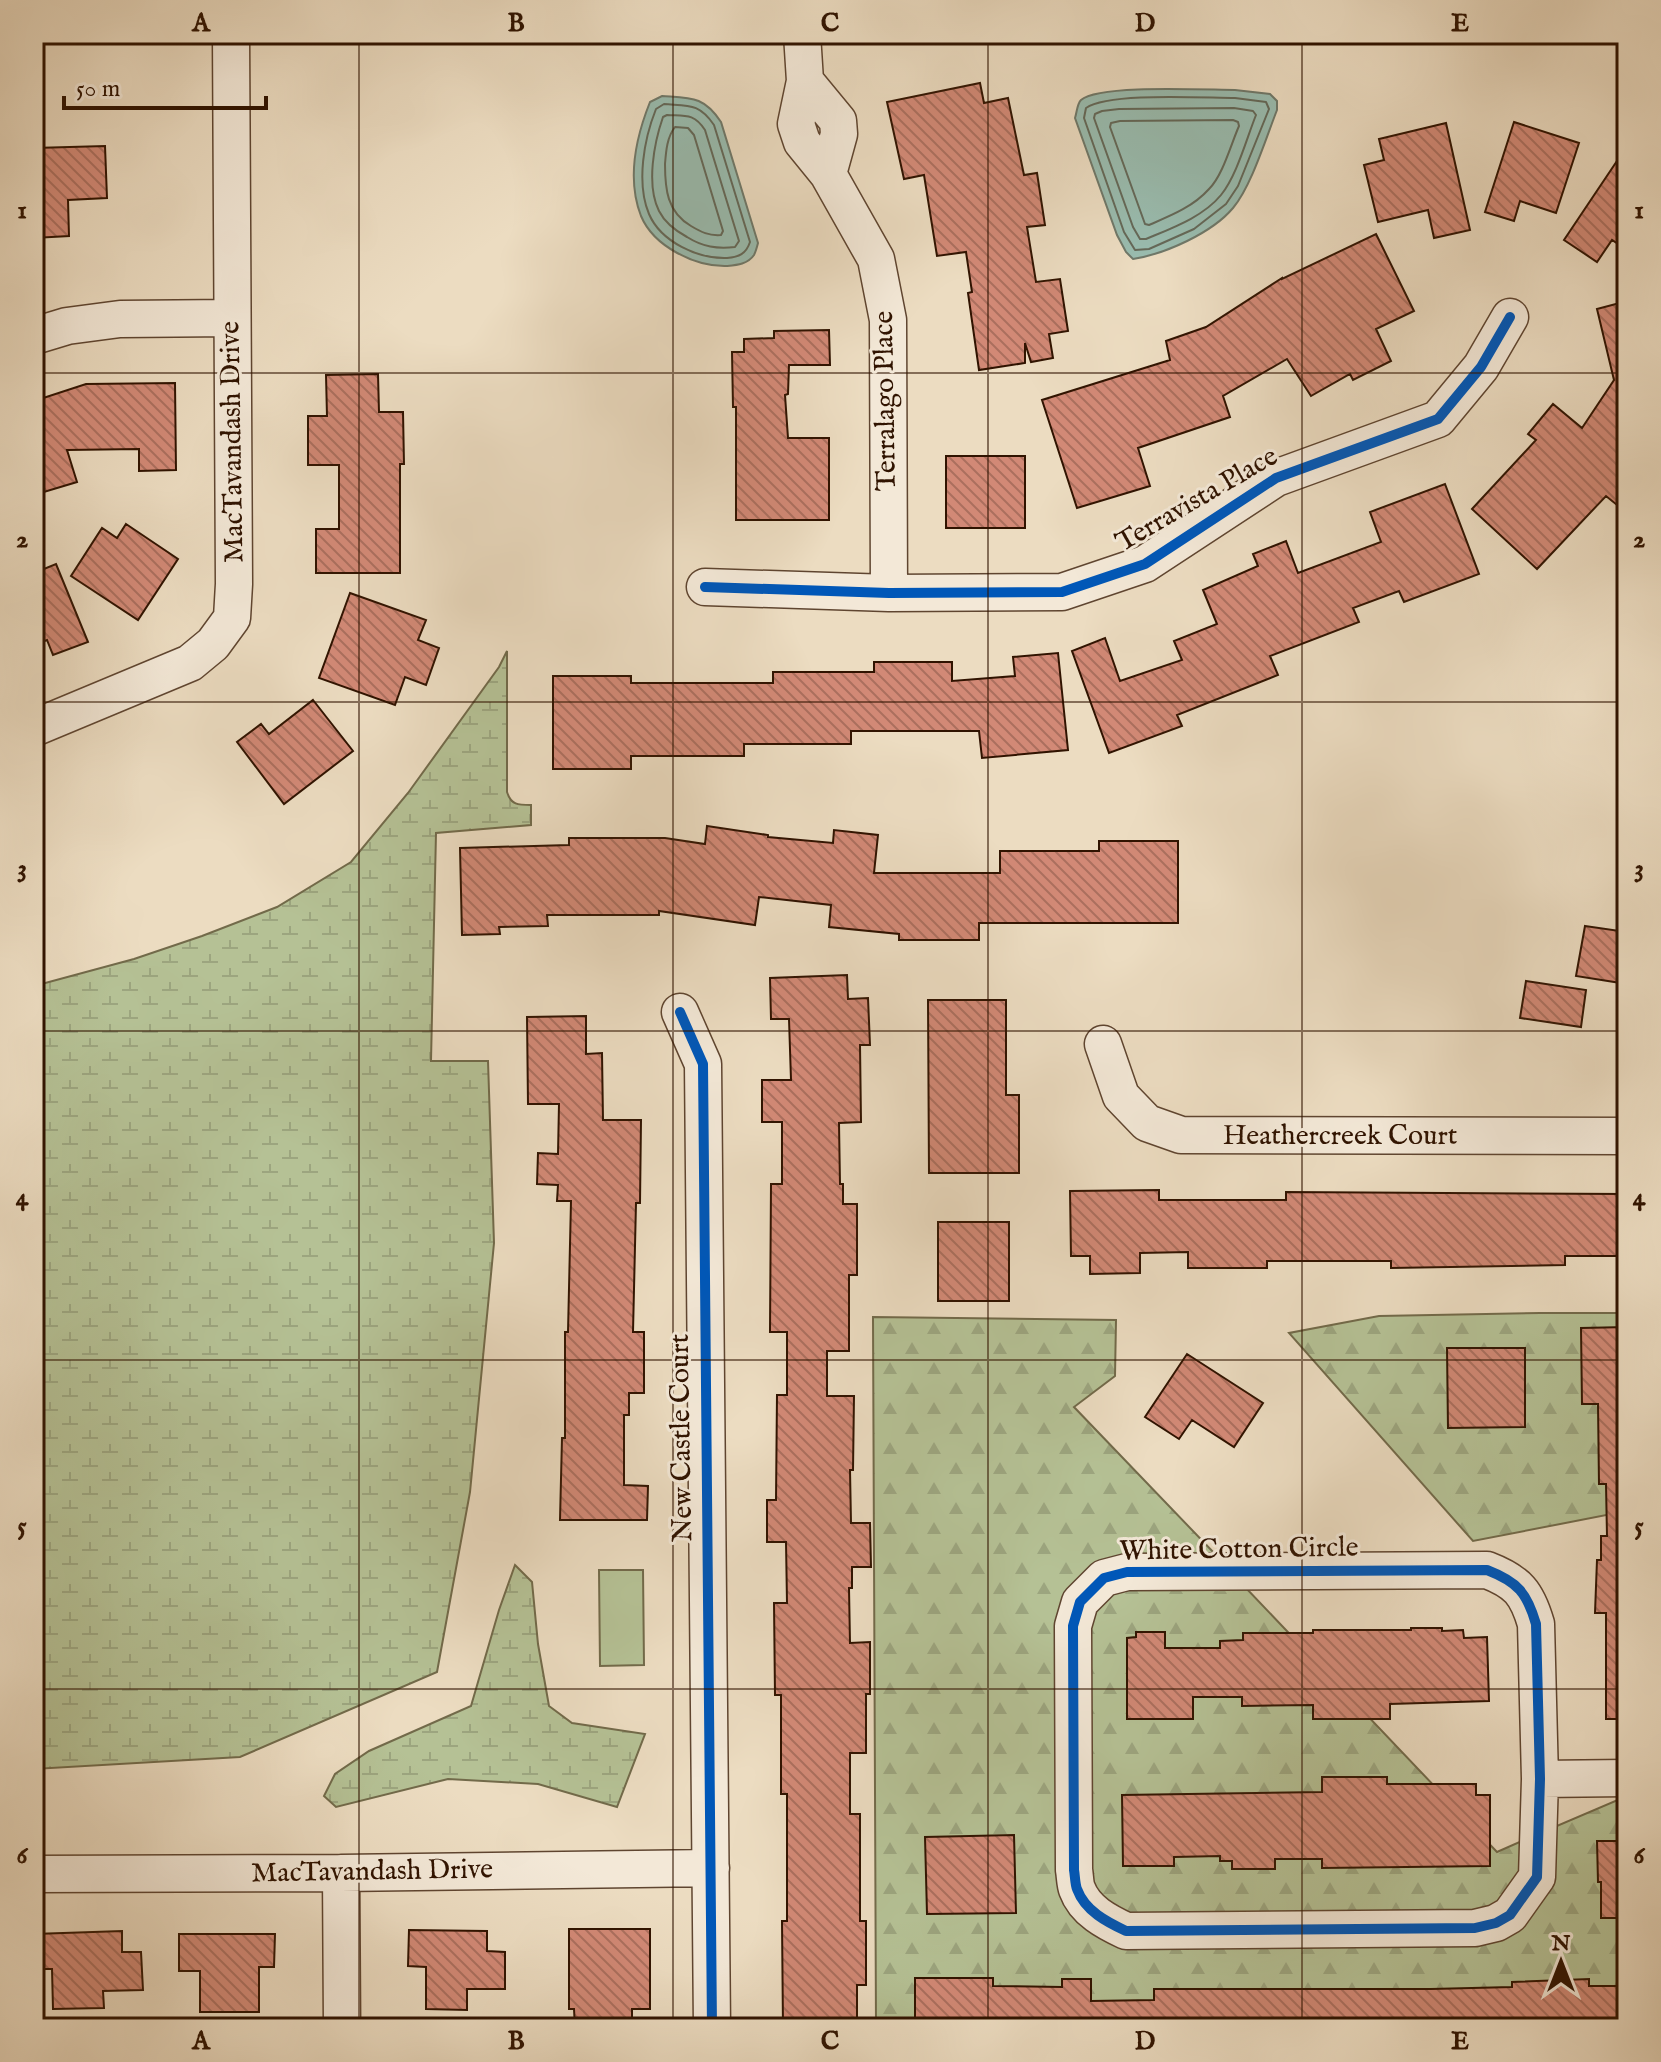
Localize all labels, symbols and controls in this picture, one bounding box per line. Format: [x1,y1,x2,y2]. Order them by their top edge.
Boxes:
text: A [191,7,211,40]
text: B [507,7,525,40]
text: C [821,7,840,40]
text: D [1135,7,1156,40]
text: E [1451,7,1469,40]
scale bar [64,60,266,110]
text: 50 m [76,74,120,105]
text: 1 [17,194,27,227]
text: 1 [1634,194,1644,227]
street label: Terralago Place [867,310,905,491]
street label: MacTavandash Drive [213,321,253,563]
street label: Terravista Place [1110,439,1285,561]
text: 2 [16,523,28,556]
text: 2 [1633,523,1645,556]
text: 3 [17,852,27,885]
text: 3 [1634,852,1644,885]
street label: Heathercreek Court [1223,1119,1458,1154]
text: 4 [16,1181,30,1214]
text: 4 [1633,1181,1647,1214]
street label: New Castle Court [663,1333,701,1542]
text: 5 [17,1510,27,1543]
text: 5 [1634,1510,1644,1543]
street label: White Cotton Circle [1119,1530,1359,1570]
text: 6 [17,1839,29,1872]
text: 6 [1634,1839,1646,1872]
street label: MacTavandash Drive [251,1852,493,1892]
north arrow [1521,1922,1601,2002]
text: N [1550,1930,1571,1958]
text: A [191,2025,211,2058]
text: B [507,2025,525,2058]
text: C [821,2025,840,2058]
text: D [1135,2025,1156,2058]
text: E [1451,2025,1469,2058]

